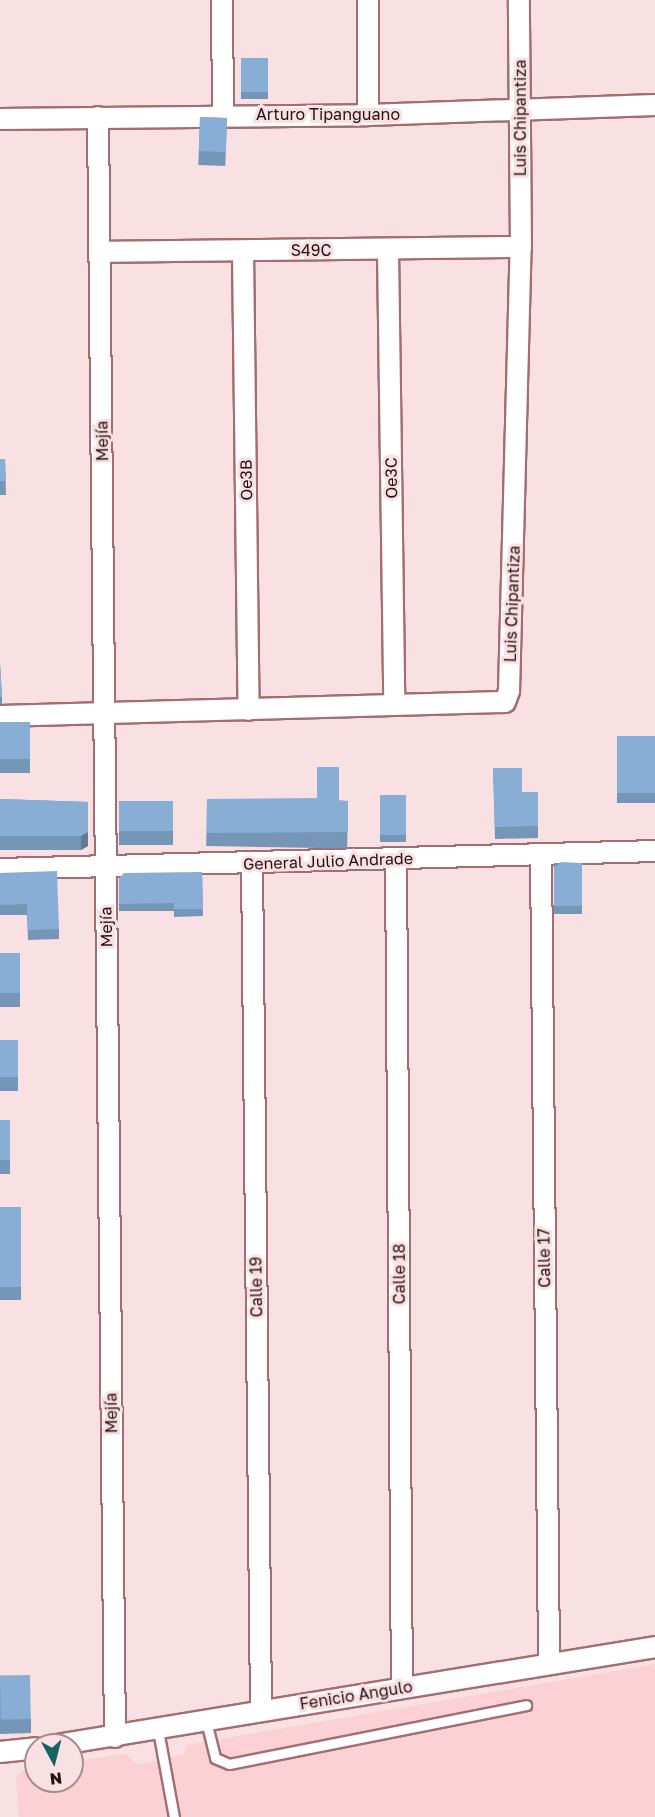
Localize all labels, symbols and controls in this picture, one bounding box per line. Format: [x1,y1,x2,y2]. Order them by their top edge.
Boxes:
street label: Luis Chipantiza [510,60,530,176]
street label: Arturo Tipanguano [256,104,400,124]
street label: S49C [291,240,331,260]
street label: Mejía [92,421,112,461]
street label: Oe3C [381,457,401,499]
street label: Oe3B [236,459,256,501]
street label: Luis Chipantiza [500,545,524,663]
street label: General Julio Andrade [243,848,413,874]
street label: Mejía [96,907,116,947]
street label: Calle 17 [534,1228,554,1288]
street label: Calle 18 [389,1244,409,1304]
street label: Calle 19 [246,1256,266,1318]
street label: Mejía [101,1393,121,1433]
street label: Fenicio Angulo [298,1677,414,1713]
north arrow [24,1733,84,1793]
text: N [49,1768,63,1790]

